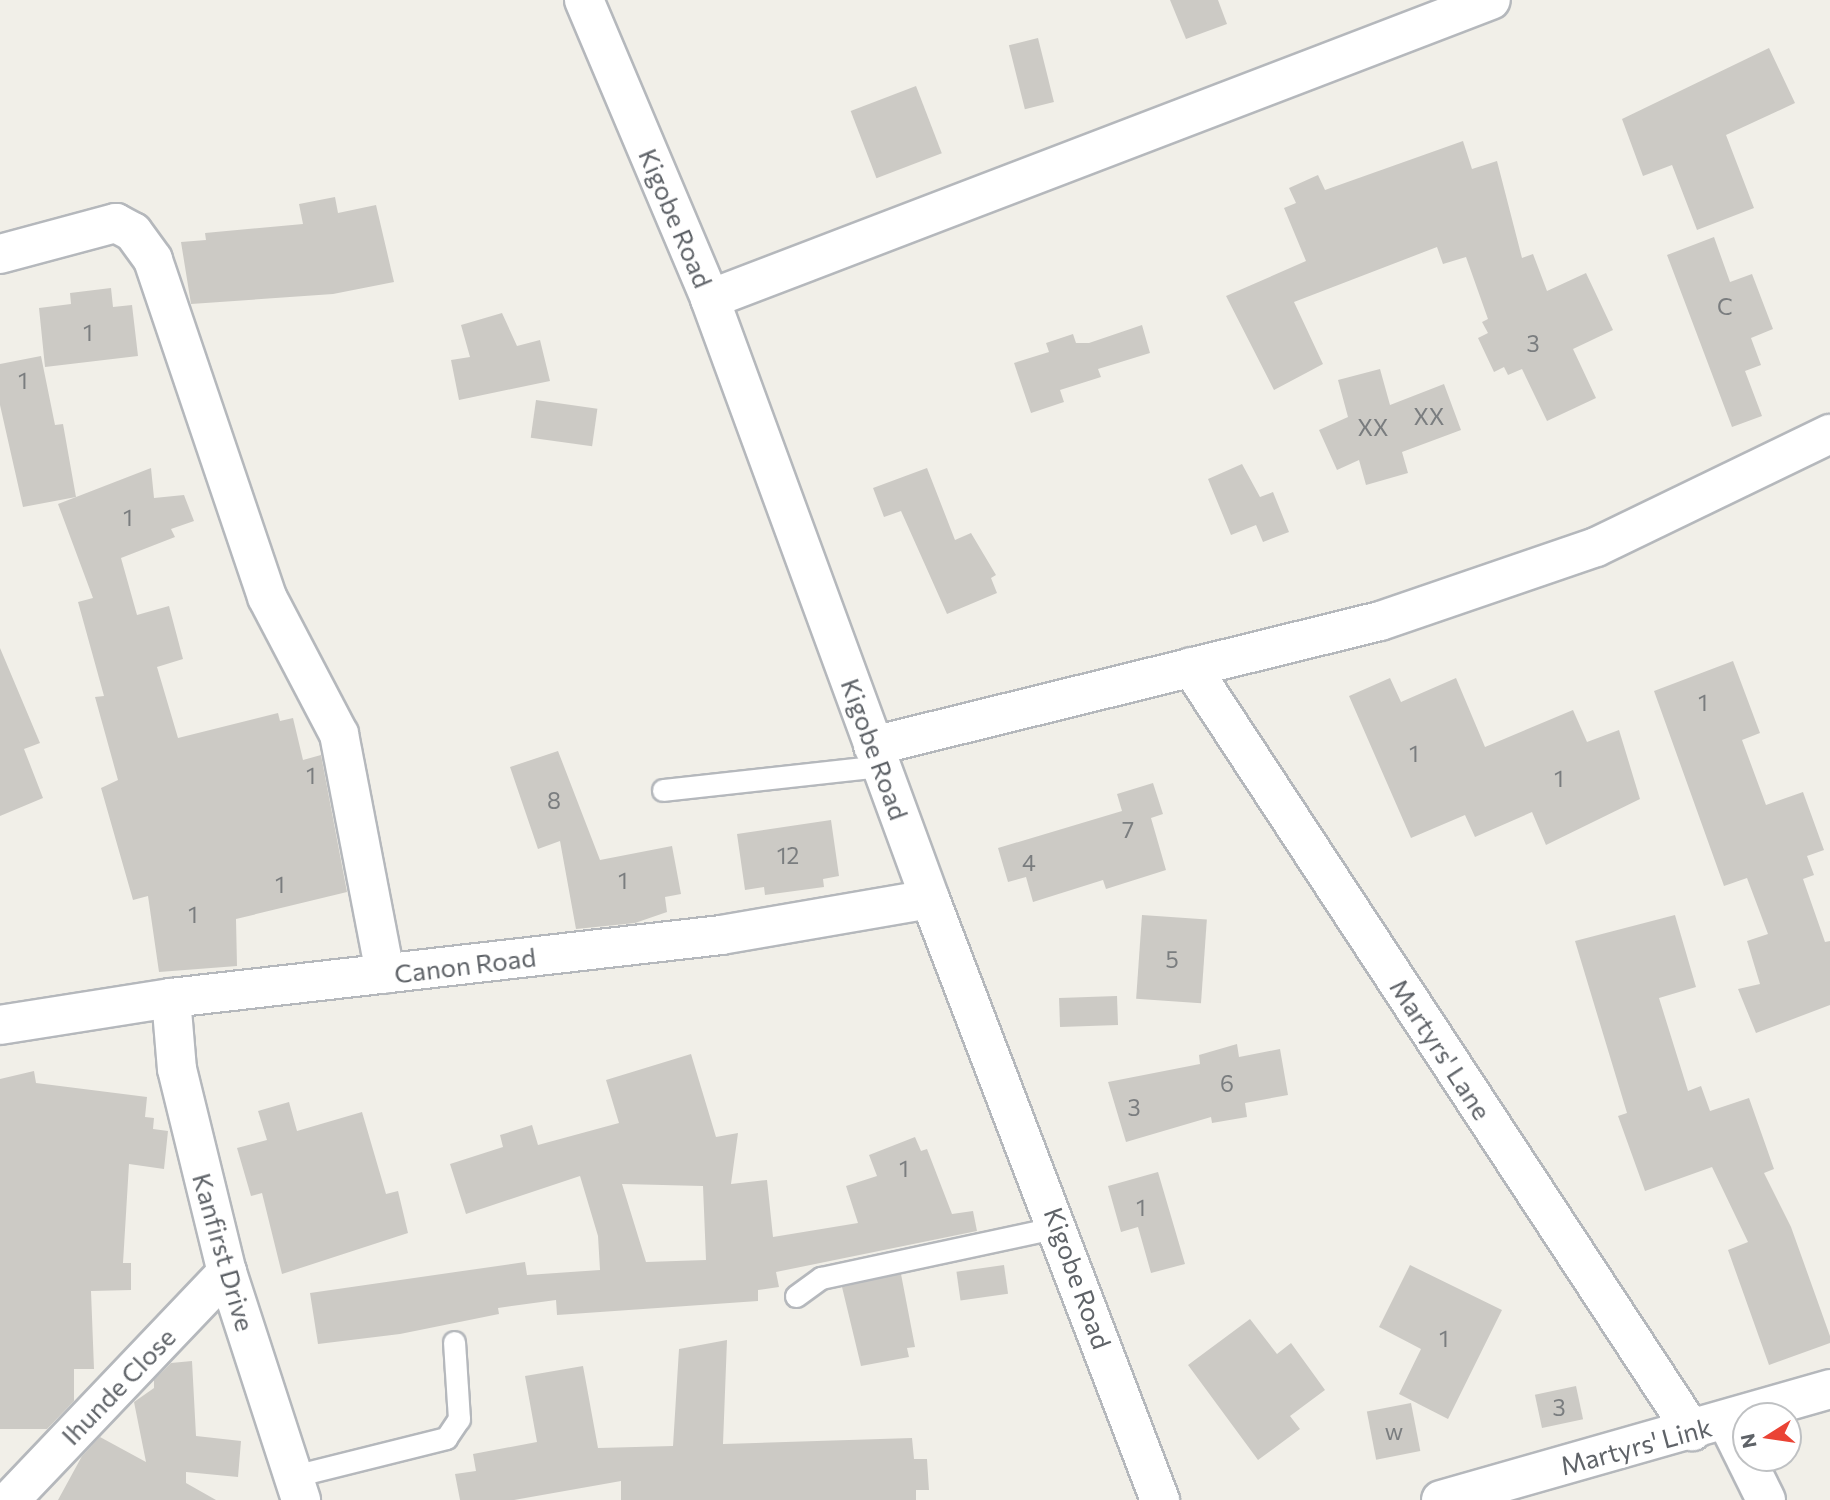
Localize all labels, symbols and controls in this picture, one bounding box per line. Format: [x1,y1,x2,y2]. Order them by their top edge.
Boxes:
street label: Kigobe Road [633,144,719,292]
house number: C [1717,292,1733,320]
house number: 1 [83,318,93,346]
house number: 3 [1526,329,1540,357]
house number: 1 [18,366,28,394]
house number: XX [1413,402,1445,430]
house number: XX [1357,413,1389,441]
house number: 1 [123,503,133,531]
street label: Kigobe Road [835,674,915,824]
house number: 1 [1698,688,1708,716]
house number: 1 [1409,739,1419,767]
house number: 1 [306,761,316,789]
house number: 1 [1554,764,1564,792]
house number: 8 [547,786,561,814]
house number: 7 [1122,815,1134,843]
house number: 12 [777,841,799,869]
house number: 4 [1022,848,1036,876]
house number: 1 [618,866,628,894]
house number: 1 [275,870,285,898]
house number: 1 [188,900,198,928]
street label: Canon Road [392,941,538,989]
house number: 5 [1165,945,1179,973]
street label: Martyrs' Lane [1384,973,1498,1125]
house number: 6 [1220,1069,1234,1097]
house number: 3 [1127,1093,1141,1121]
house number: 1 [899,1154,909,1182]
street label: Kanfirst Drive [187,1169,261,1335]
house number: 1 [1136,1193,1146,1221]
street label: Kigobe Road [1038,1203,1118,1353]
street label: Ihunde Close [54,1321,182,1451]
house number: 1 [1439,1324,1449,1352]
house number: 3 [1552,1393,1566,1421]
north arrow [1732,1402,1802,1472]
street label: Martyrs' Link [1557,1411,1715,1481]
house number: w [1385,1417,1403,1445]
text: N [1735,1432,1761,1450]

